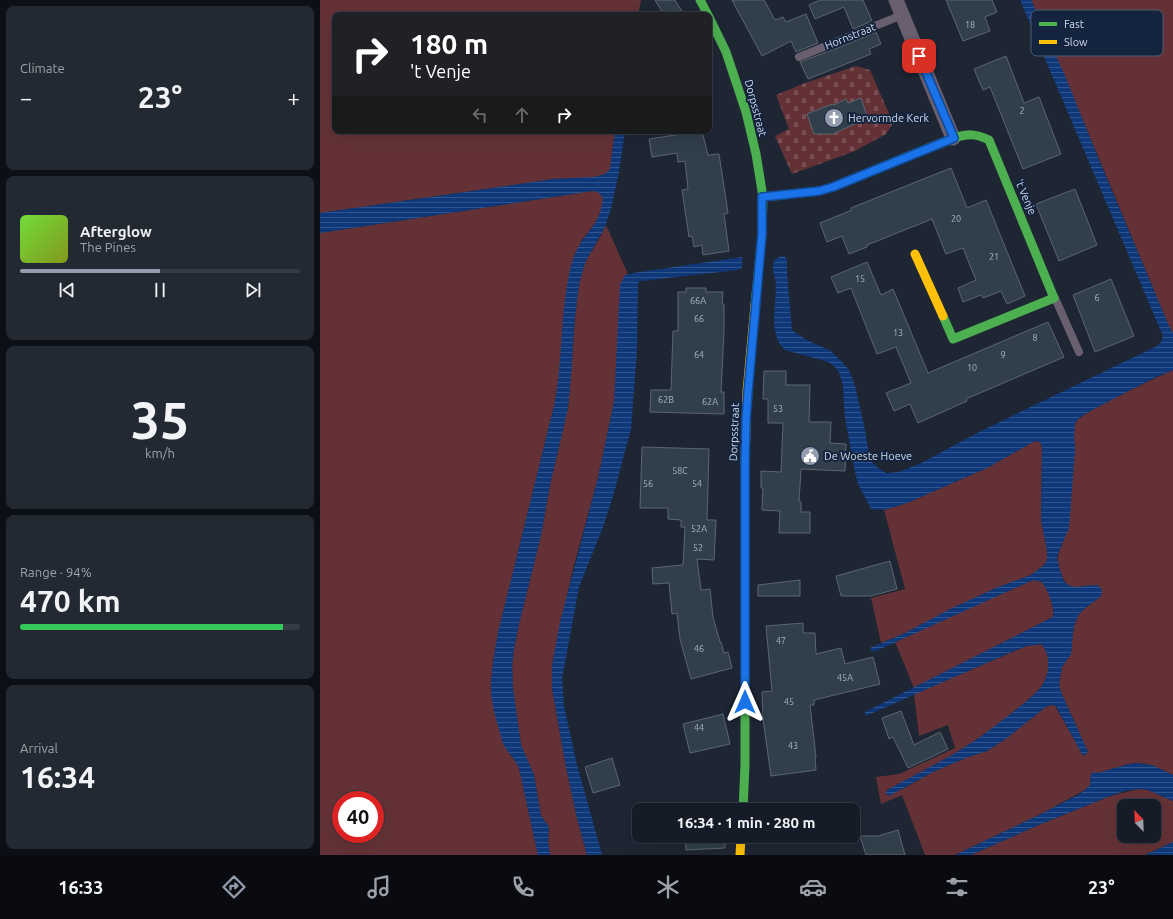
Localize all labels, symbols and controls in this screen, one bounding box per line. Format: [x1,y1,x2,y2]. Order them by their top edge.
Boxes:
legend [1031,10,1163,56]
text: Fast [1064,18,1085,30]
street label: Hornstraat [823,20,878,52]
house number: 18 [965,20,975,30]
icon: right [344,28,396,80]
text: 180 m [410,28,488,59]
text: Slow [1064,36,1088,48]
pin [902,39,936,73]
icon: arrive [908,45,930,67]
text: Climate [20,61,65,75]
text: 't Venje [410,61,471,81]
street label: Dorpsstraat [743,78,770,138]
text: 23° [138,80,182,114]
text: − [20,85,32,110]
text: + [288,85,300,110]
icon: left [469,104,491,126]
icon: ahead [511,104,533,126]
icon: right [553,104,575,126]
house number: 2 [1019,106,1025,116]
church icon: Hervormde Kerk [823,107,845,129]
place label: Hervormde Kerk [848,112,929,124]
street label: 't Venje [1013,178,1039,216]
house number: 20 [951,214,961,224]
text: Afterglow [80,223,152,240]
text: The Pines [80,240,136,254]
house number: 21 [989,252,999,262]
house number: 15 [855,274,865,284]
icon: previous [56,279,78,301]
icon: pause [149,279,171,301]
icon: next [242,279,264,301]
house number: 6 [1094,293,1100,303]
house number: 66A [690,296,706,306]
house number: 66 [694,314,704,324]
house number: 13 [893,328,903,338]
house number: 8 [1032,333,1038,343]
house number: 64 [694,350,704,360]
house number: 9 [1000,350,1006,360]
house number: 10 [967,363,977,373]
text: 35 [131,391,189,449]
house number: 62B [658,395,674,405]
house number: 62A [702,397,718,407]
street label: Dorpsstraat [727,402,741,461]
house number: 53 [773,404,783,414]
public building icon: De Woeste Hoeve [799,445,821,467]
text: km/h [145,446,175,460]
place label: De Woeste Hoeve [824,450,912,462]
house number: 58C [672,466,688,476]
house number: 56 [643,479,653,489]
house number: 54 [692,479,702,489]
house number: 52A [691,524,707,534]
house number: 52 [693,543,703,553]
text: Range · 94% [20,565,92,579]
text: 470 km [20,584,121,618]
house number: 47 [776,636,786,646]
house number: 46 [694,644,704,654]
house number: 45A [837,673,853,683]
position arrow [724,681,766,723]
house number: 45 [784,697,794,707]
house number: 44 [694,723,704,733]
text: Arrival [20,741,58,755]
house number: 43 [788,741,798,751]
text: 16:34 [20,760,95,794]
speed limit sign: 40 [332,791,384,843]
north arrow [1117,799,1161,843]
map controls [1117,799,1161,843]
text: 16:34 · 1 min · 280 m [677,814,815,831]
icon: directions [220,873,248,901]
icon: music [365,873,393,901]
icon: phone [509,873,537,901]
icon: climate [654,873,682,901]
icon: car [799,873,827,901]
icon: filters [943,873,971,901]
text: 16:33 [58,877,103,897]
text: 23° [1088,877,1115,897]

